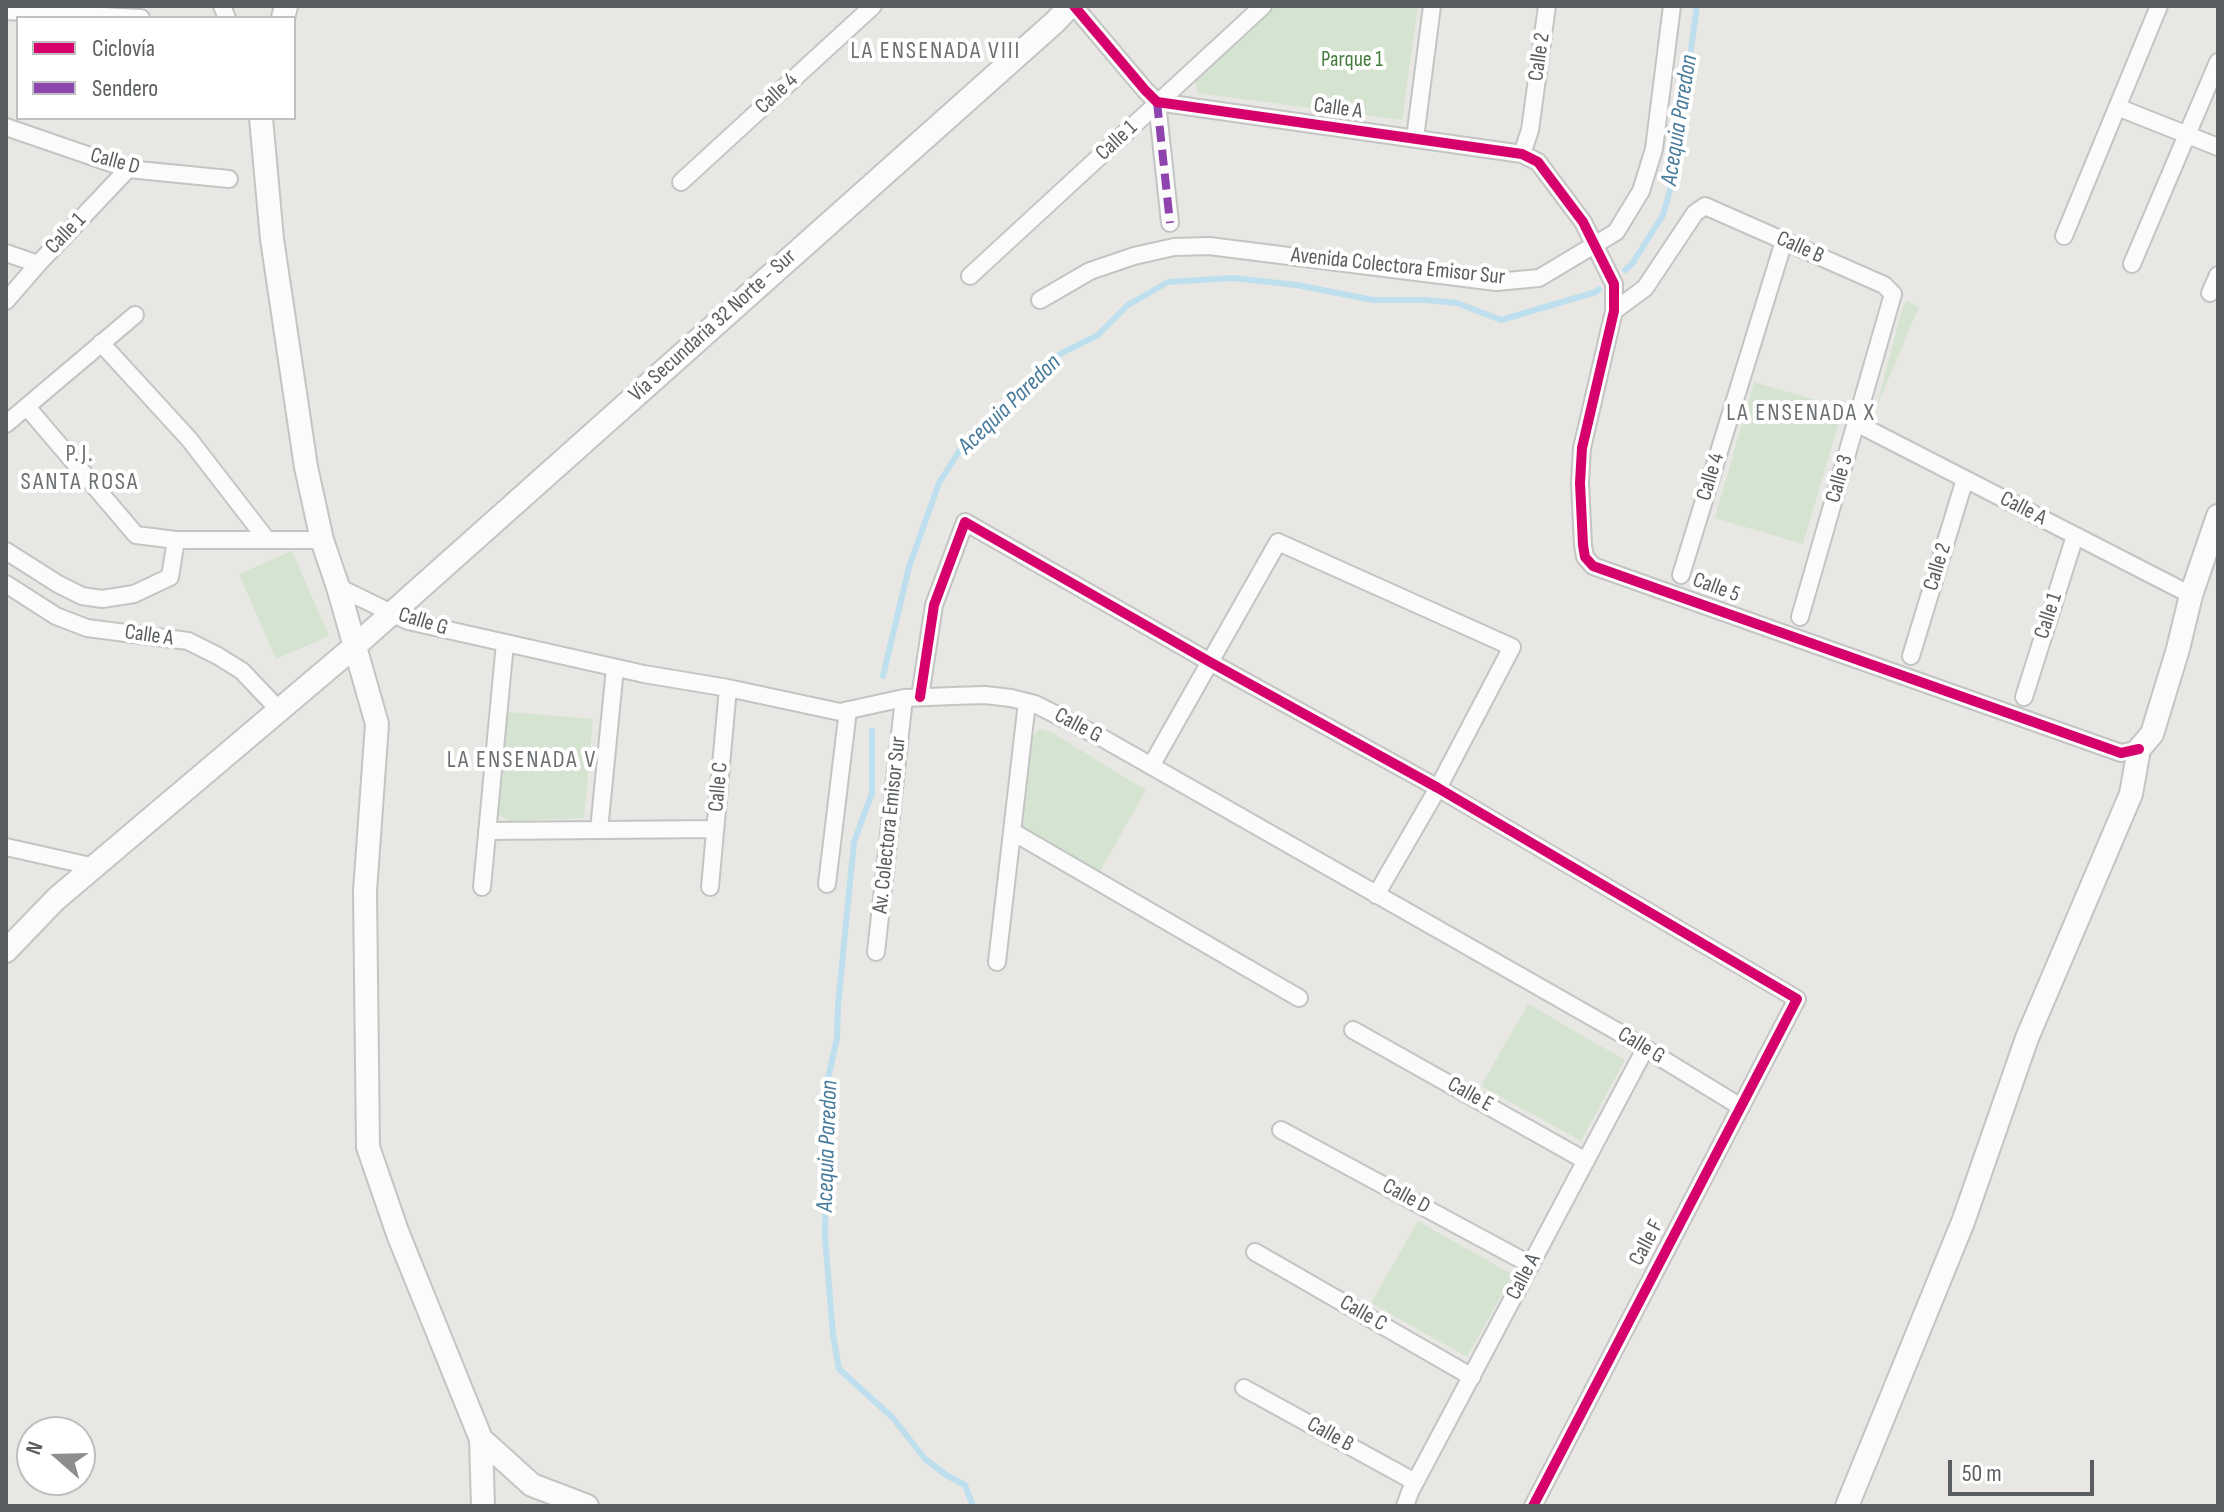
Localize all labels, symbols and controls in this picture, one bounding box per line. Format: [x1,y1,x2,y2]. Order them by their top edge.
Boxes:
legend [16,16,296,120]
street label: Calle 2 [1524,31,1556,83]
text: Ciclovía [92,34,155,63]
district label: LA ENSENADA VIII [851,38,1021,66]
park label: Parque 1 [1321,47,1383,73]
water label: Acequia Paredon [1655,53,1705,187]
street label: Calle 4 [750,68,804,120]
text: Sendero [92,74,158,103]
street label: Calle A [1312,93,1364,125]
street label: Calle 1 [1091,115,1143,167]
street label: Calle D [87,143,143,181]
street label: Calle 1 [40,208,92,260]
street label: Calle B [1772,226,1828,270]
street label: Avenida Colectora Emisor Sur [1290,243,1506,291]
street label: Vía Secundaria 32 Norte - Sur [624,244,802,408]
water label: Acequia Paredon [953,349,1067,461]
district label: LA ENSENADA X [1726,400,1876,428]
district label: P.J. SANTA ROSA [21,441,139,497]
street label: Calle 4 [1691,450,1731,504]
street label: Calle 3 [1821,452,1859,506]
street label: Calle A [1995,486,2051,532]
street label: Calle 2 [1918,540,1958,594]
street label: Calle 5 [1689,567,1743,609]
street label: Calle 1 [2029,590,2069,642]
street label: Calle G [395,602,451,642]
street label: Calle A [123,620,175,652]
street label: Calle G [1050,703,1106,749]
street label: Av. Colectora Emisor Sur [868,735,912,915]
district label: LA ENSENADA V [447,747,597,775]
street label: Calle C [704,761,734,813]
street label: Calle G [1613,1022,1669,1070]
street label: Calle E [1442,1072,1498,1118]
water label: Acequia Paredon [811,1080,845,1212]
street label: Calle D [1378,1174,1434,1220]
street label: Calle F [1624,1216,1670,1270]
street label: Calle A [1501,1249,1547,1305]
street label: Calle C [1335,1290,1391,1338]
street label: Calle B [1302,1412,1358,1458]
north arrow [16,1416,96,1496]
text: N [20,1438,50,1458]
scale bar [1952,1444,2098,1494]
text: 50 m [1962,1459,2002,1488]

